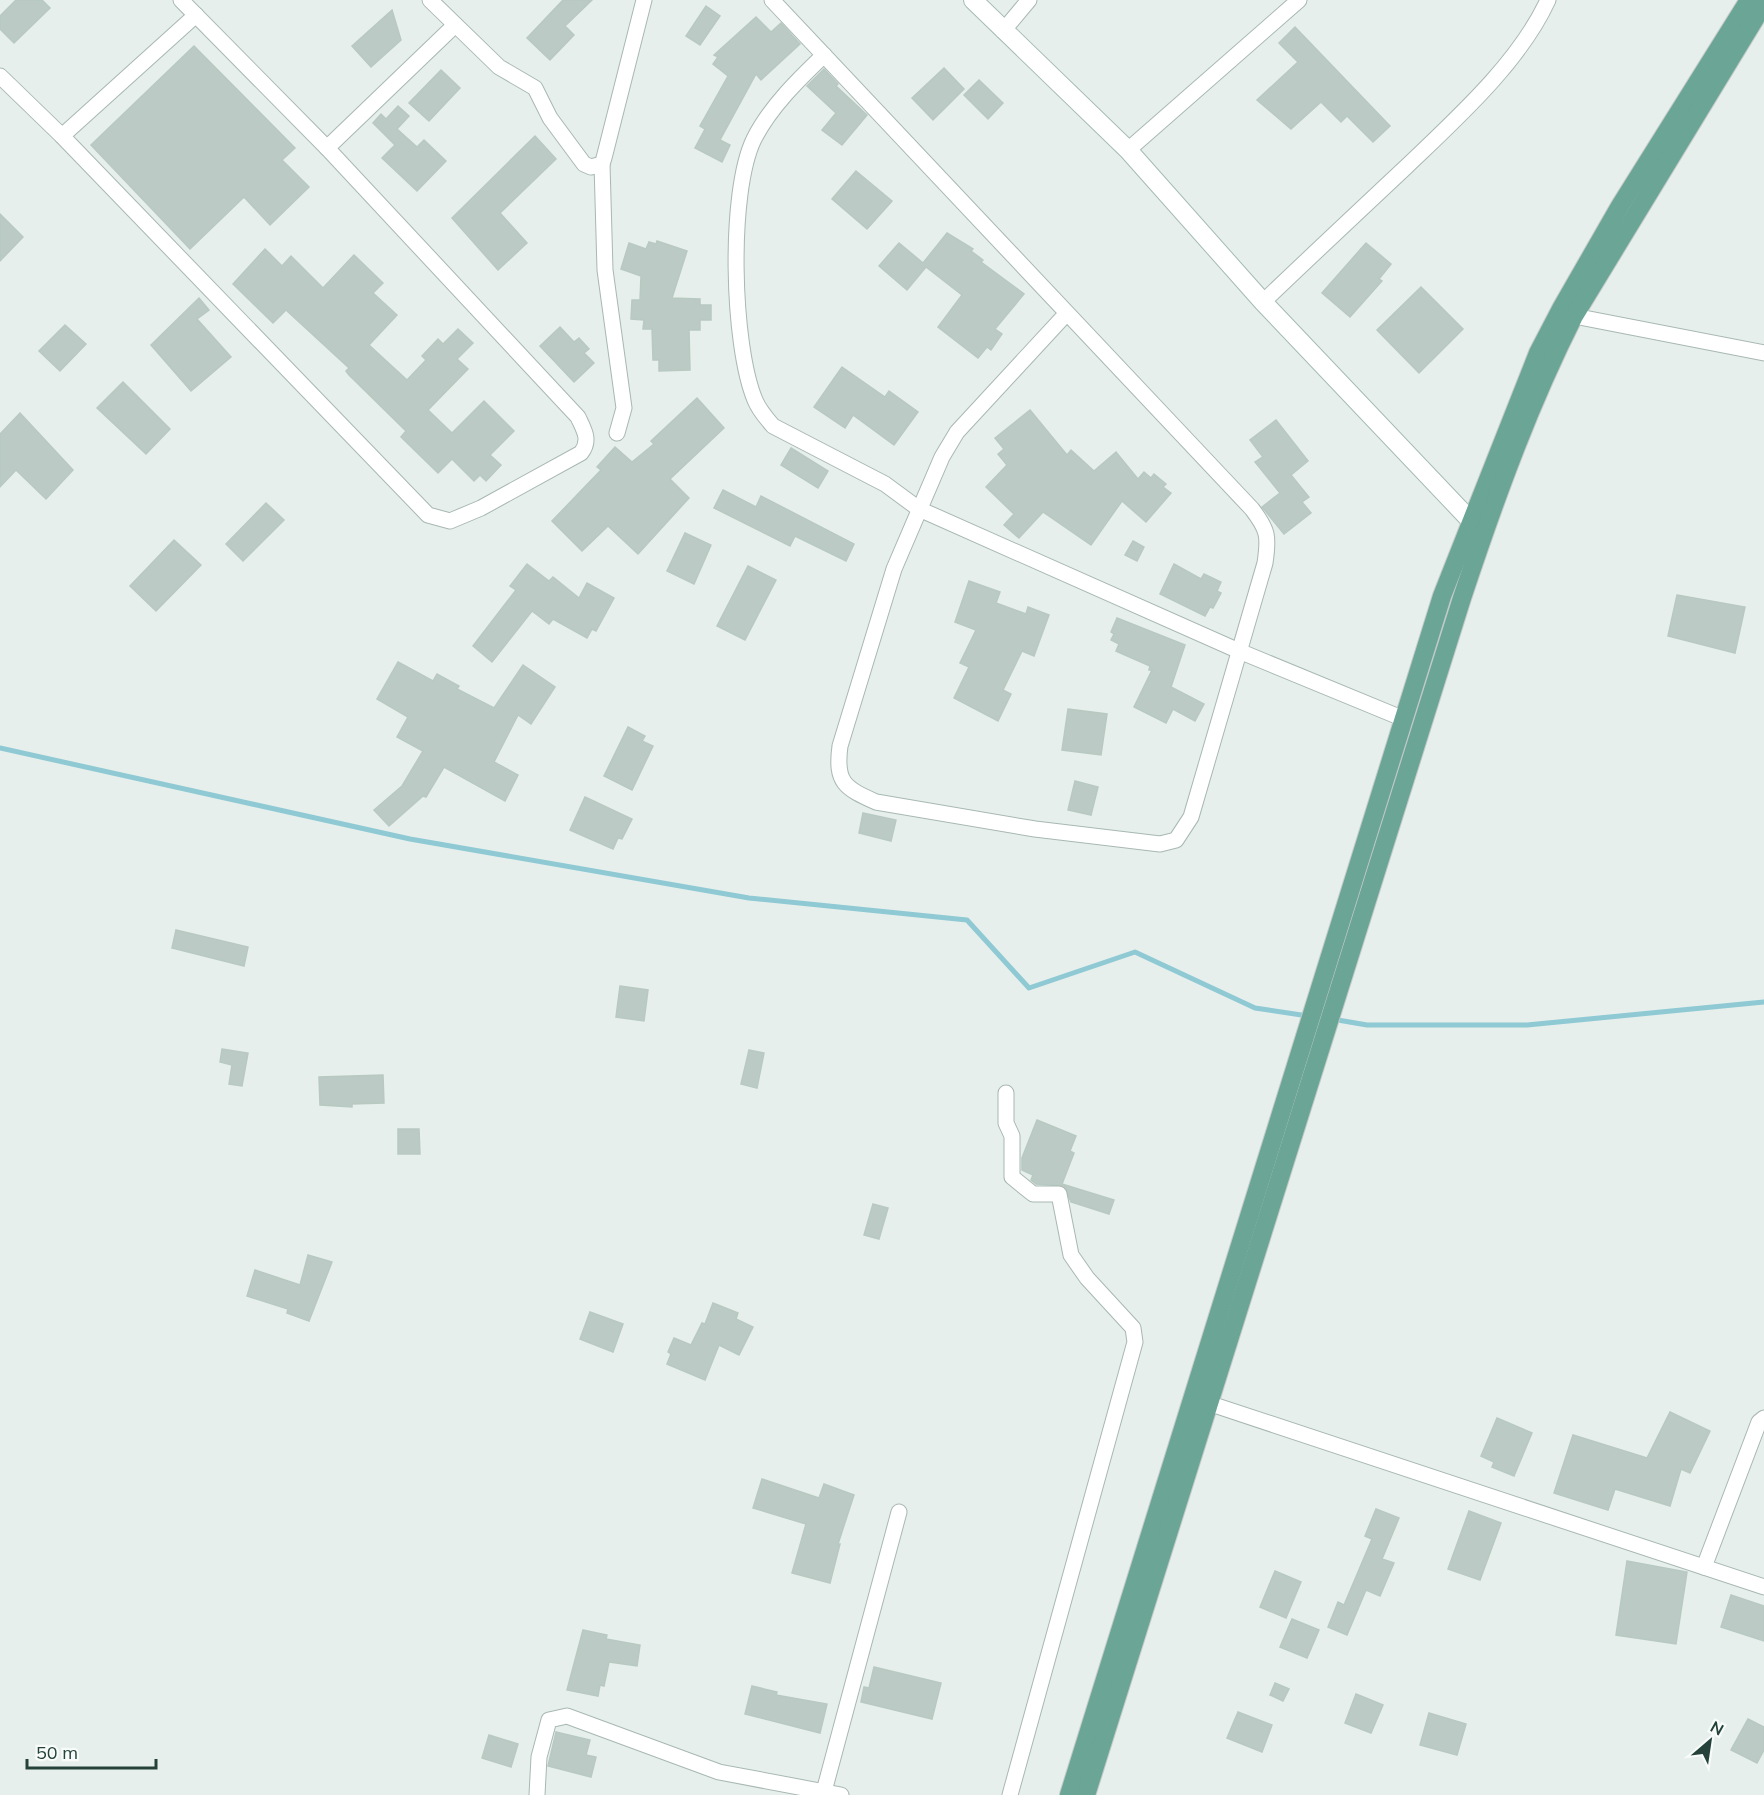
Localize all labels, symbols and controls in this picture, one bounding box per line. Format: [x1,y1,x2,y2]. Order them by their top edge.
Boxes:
north arrow [1680,1711,1740,1771]
text: N [1707,1716,1727,1740]
scale bar [27,1732,156,1770]
text: 50 m [36,1741,78,1764]

